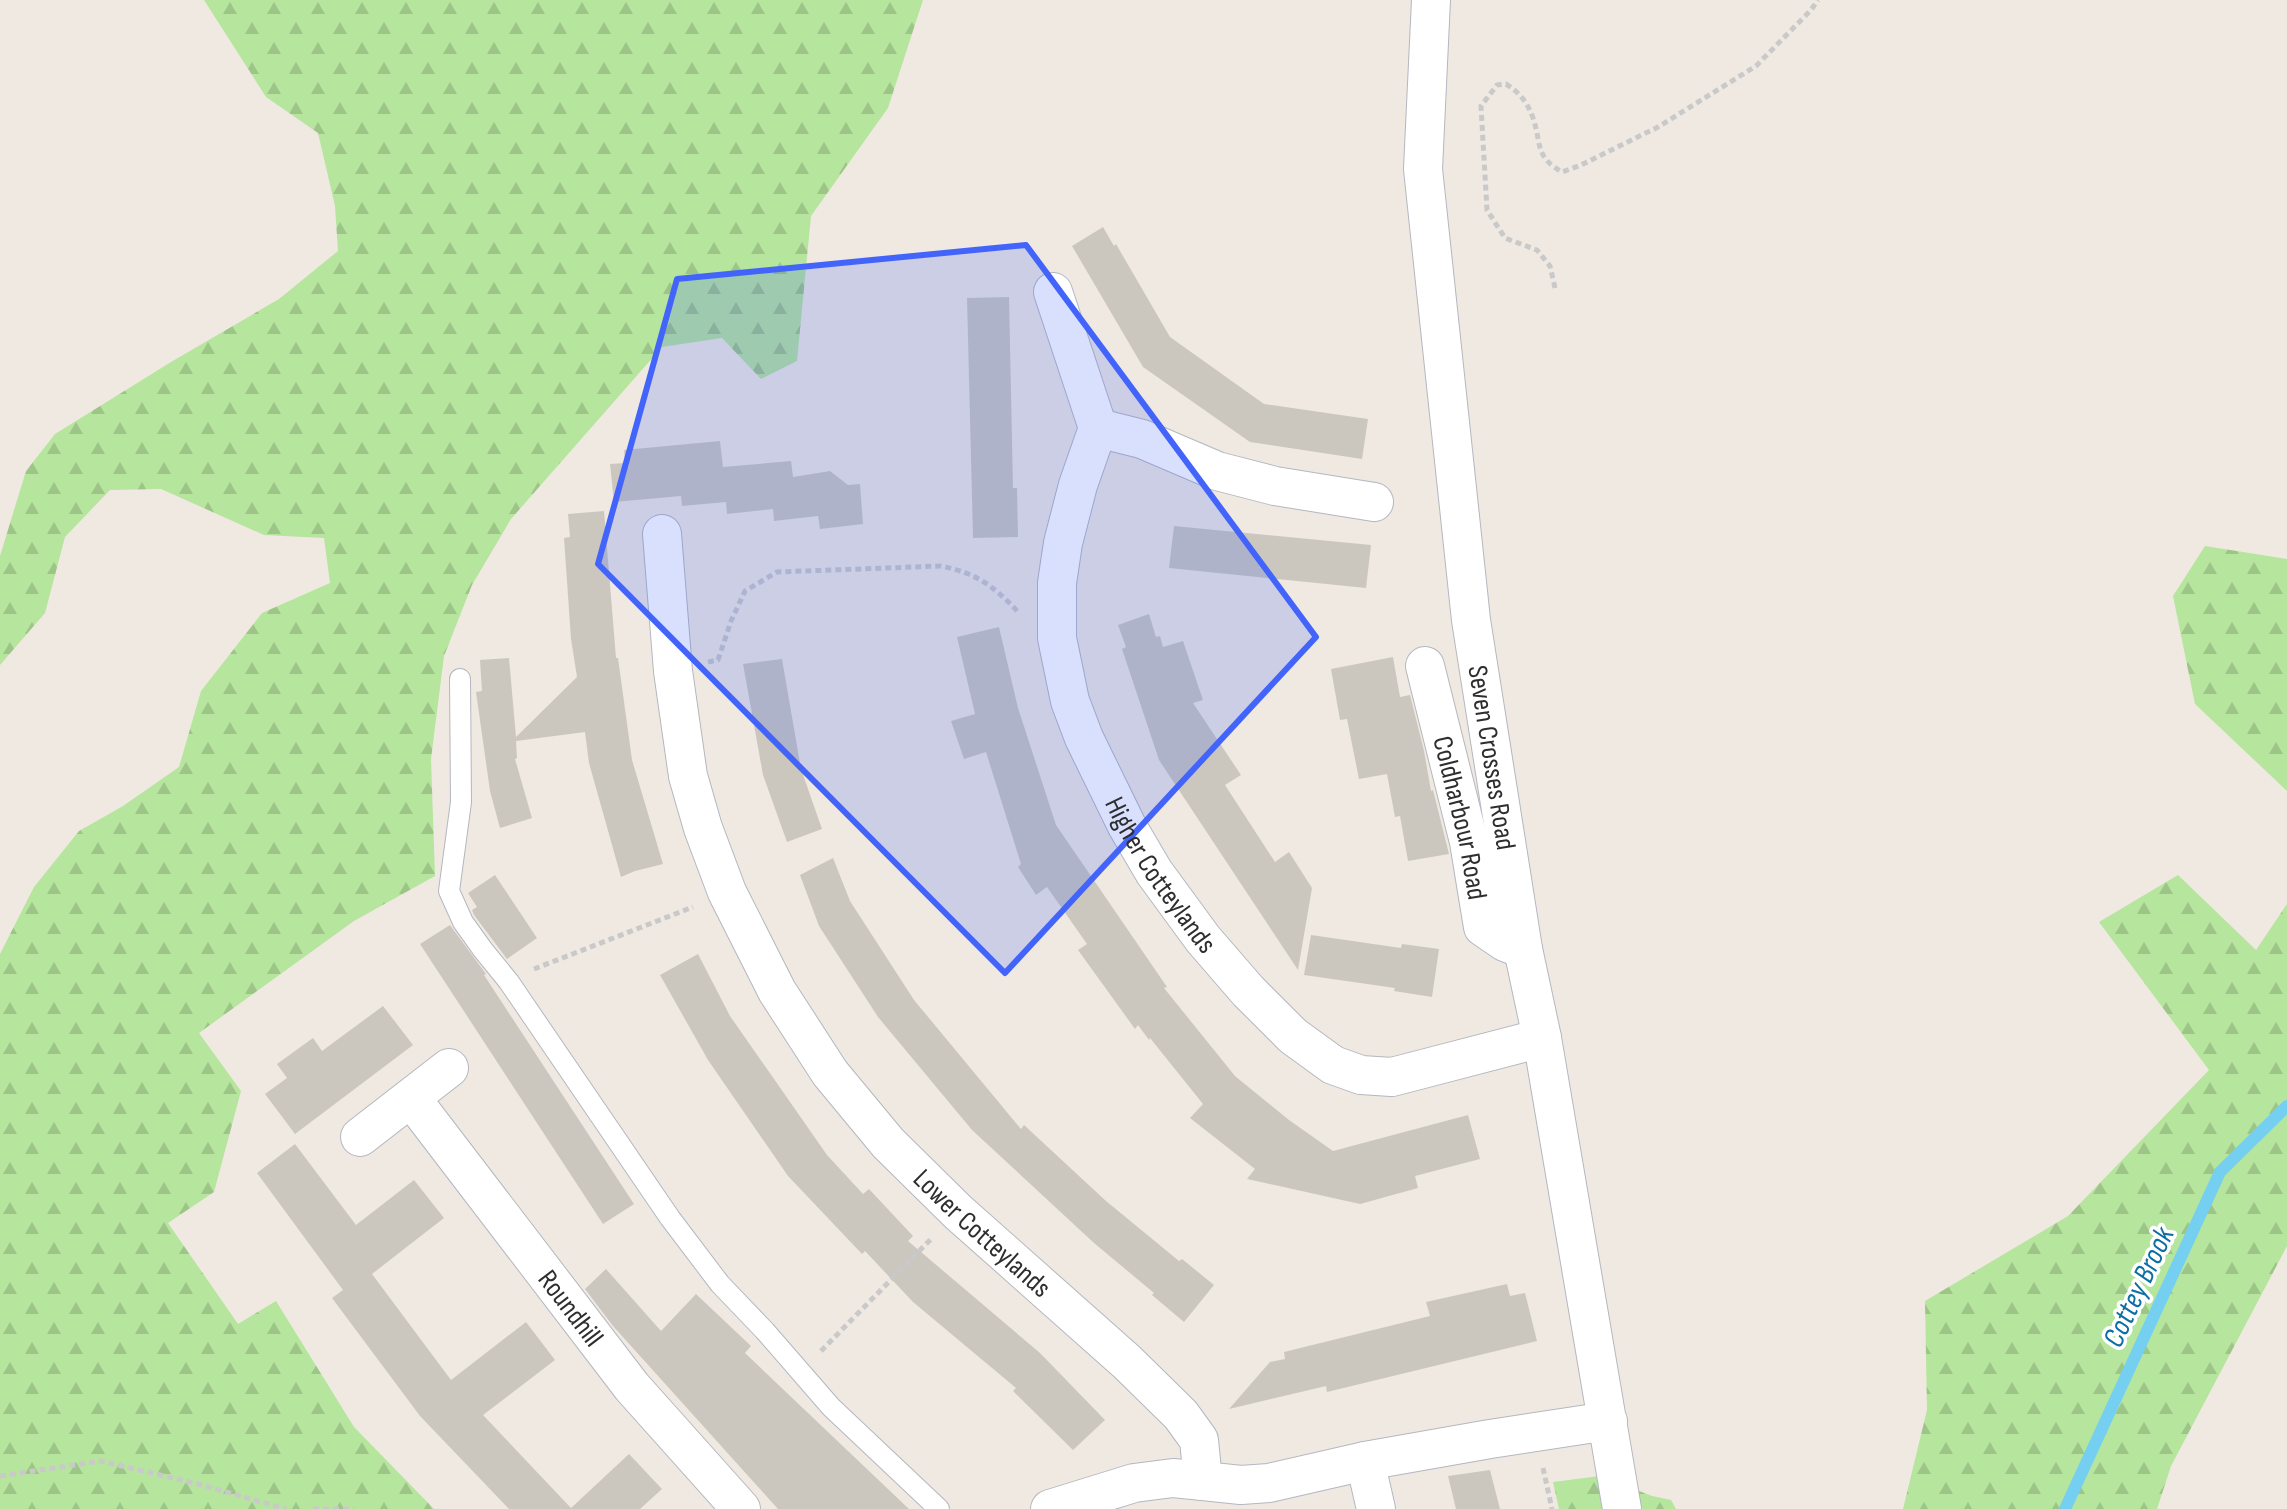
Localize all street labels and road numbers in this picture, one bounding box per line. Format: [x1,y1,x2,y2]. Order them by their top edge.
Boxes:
street label: Seven Crosses Road [1460,663,1522,852]
street label: Coldharbour Road [1425,733,1493,902]
street label: Higher Cotteylands [1097,792,1223,960]
street label: Lower Cotteylands [906,1163,1057,1305]
street label: Roundhill [531,1264,610,1353]

